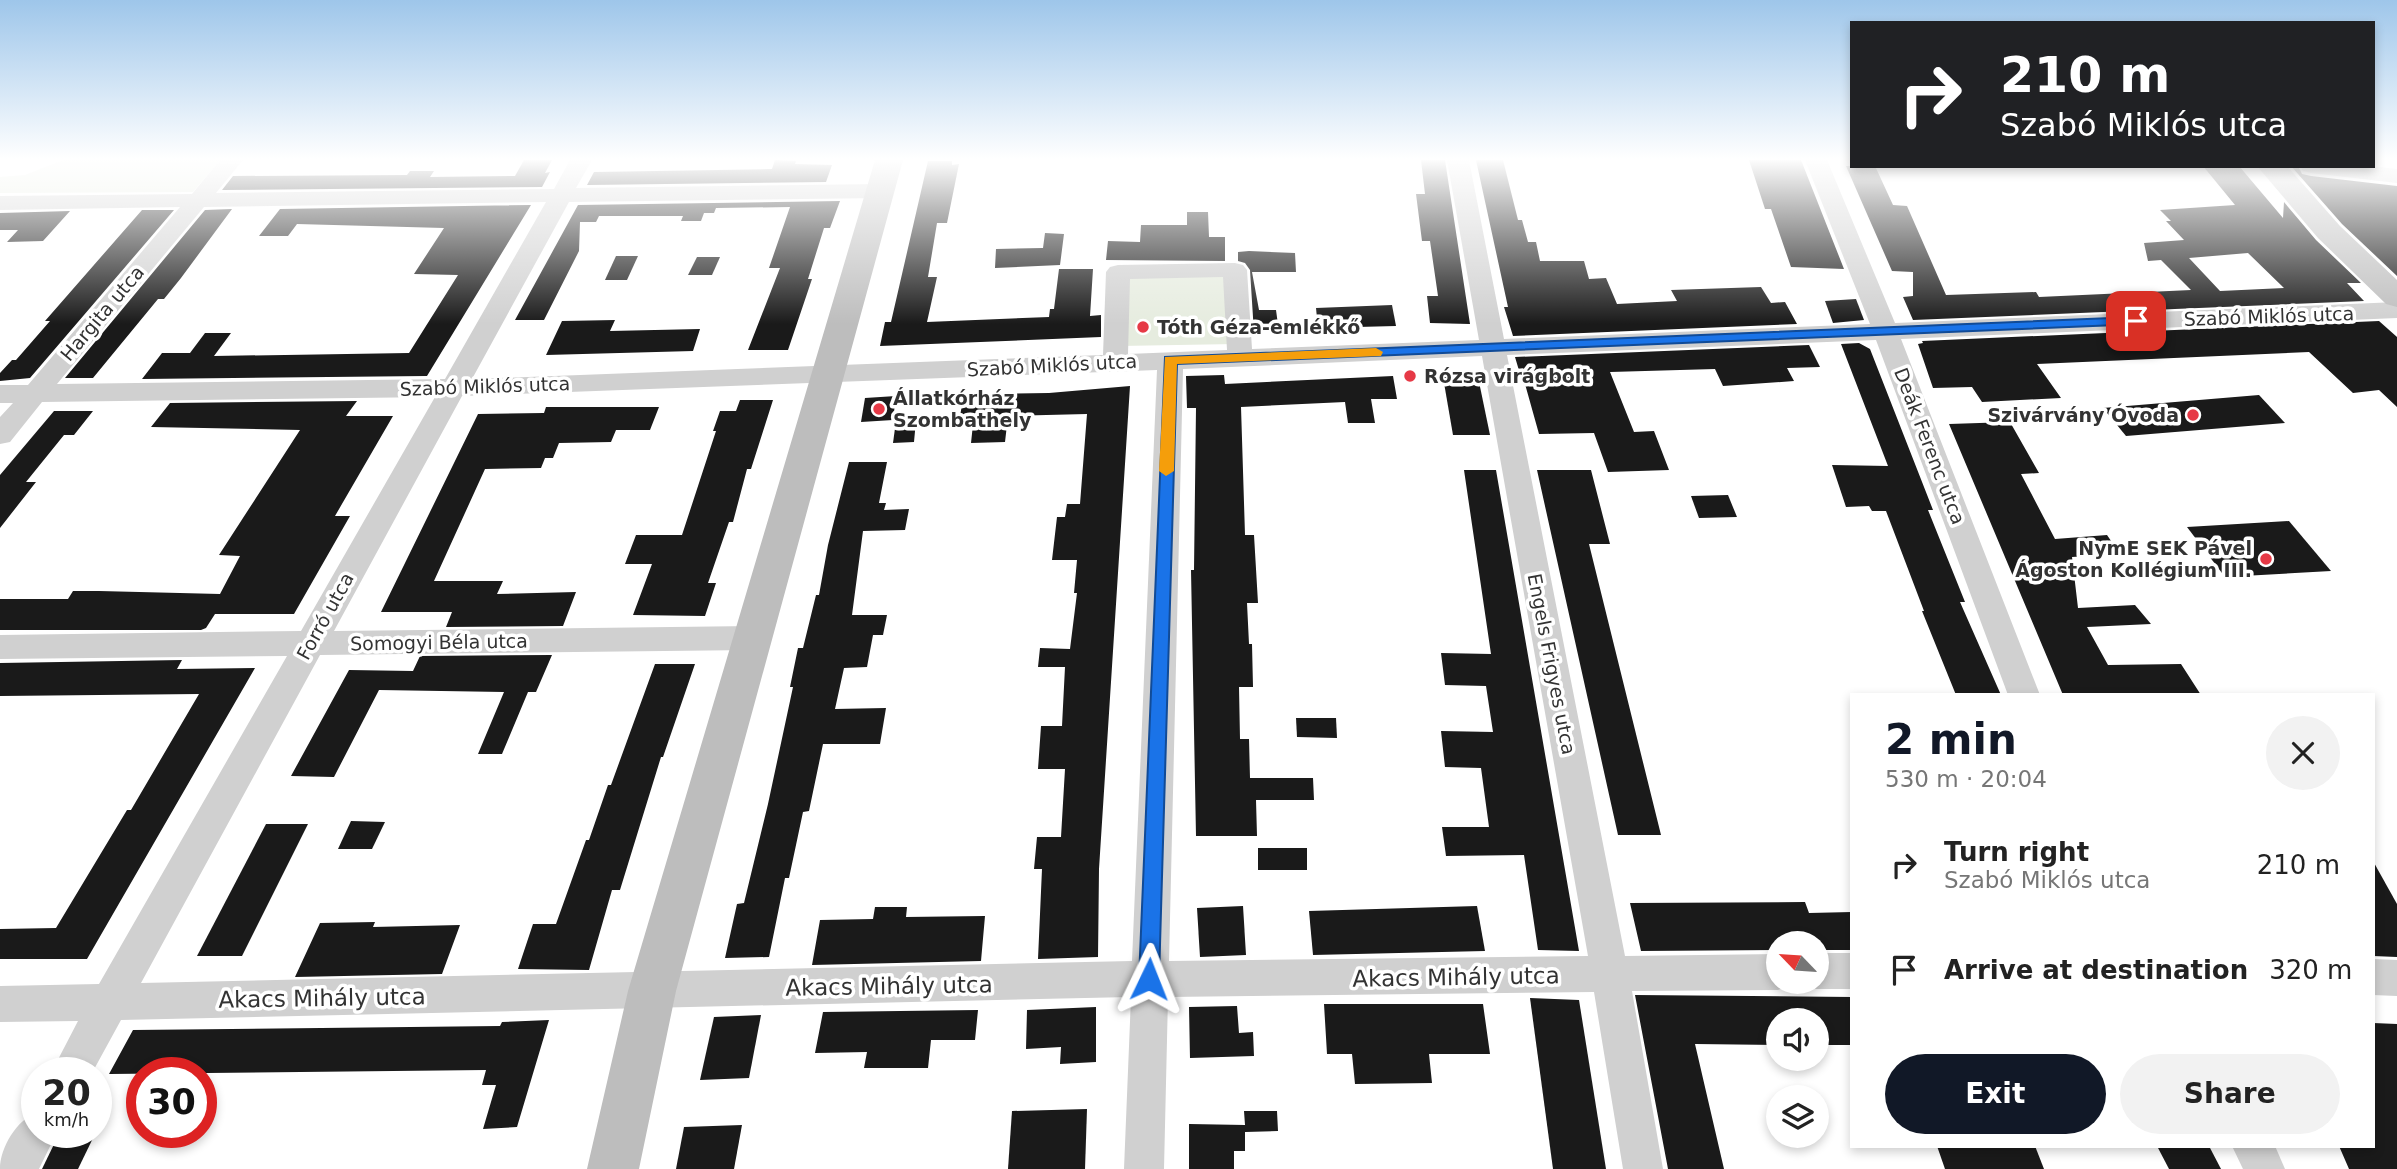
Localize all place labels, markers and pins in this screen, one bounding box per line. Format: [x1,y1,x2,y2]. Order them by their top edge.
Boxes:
pin [2106,291,2166,351]
place label: Tóth Géza-emlékkő [1157,316,1360,338]
marker: Tóth Géza-emlékkő [1135,319,1151,335]
place label: Rózsa virágbolt [1424,365,1590,387]
marker: Rózsa virágbolt [1402,368,1418,384]
place label: Állatkórház Szombathely [893,387,1032,431]
marker: Állatkórház Szombathely [871,401,887,417]
place label: Szivárvány Óvoda [1987,403,2179,426]
marker: Szivárvány Óvoda [2185,407,2201,423]
place label: NymE SEK Pável Ágoston Kollégium III. [2015,537,2252,581]
marker: NymE SEK Pável Ágoston Kollégium III. [2258,551,2274,567]

